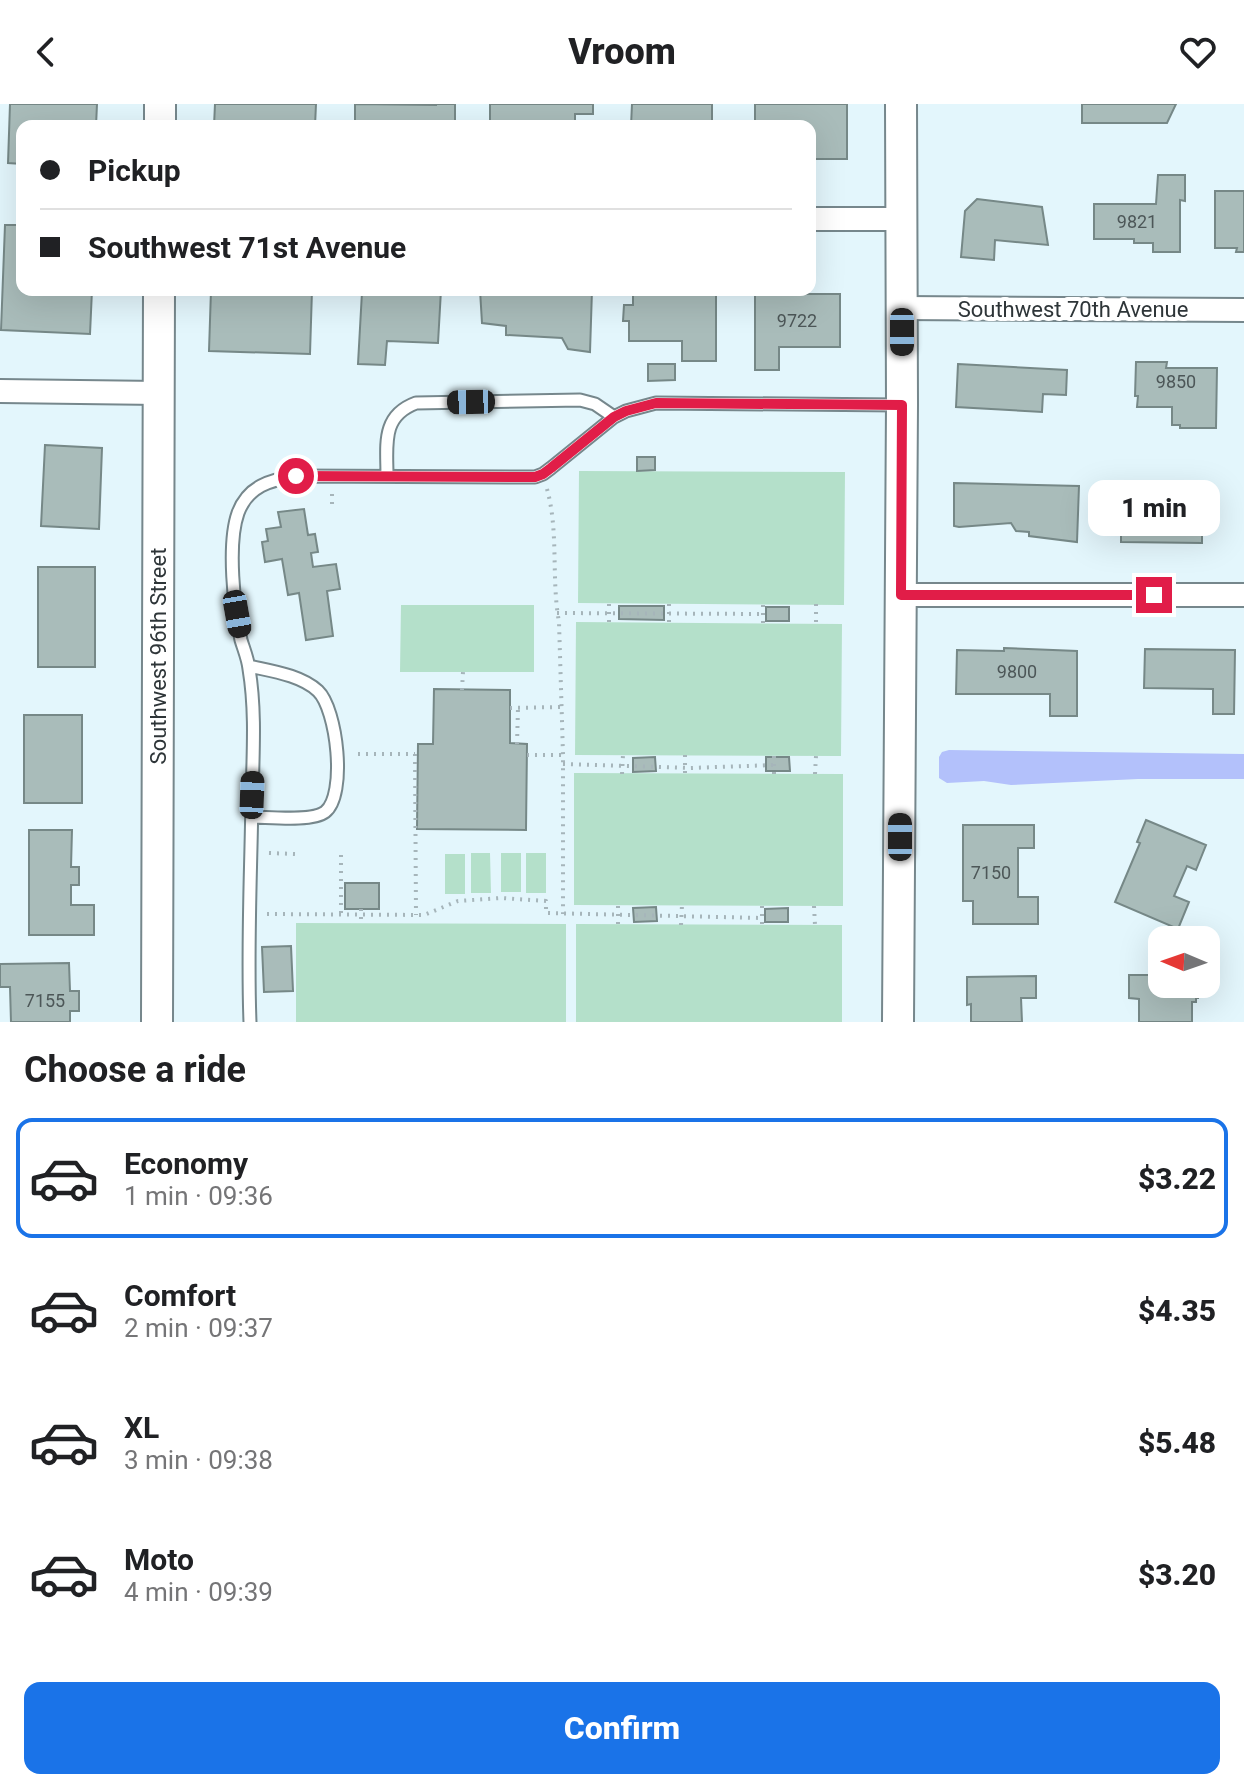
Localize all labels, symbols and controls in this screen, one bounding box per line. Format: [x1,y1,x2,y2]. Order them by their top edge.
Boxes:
icon: back [24,30,68,74]
icon: heart [1176,30,1220,74]
text: Vroom [568,31,676,73]
text: Pickup [88,153,181,188]
house number: 9821 [1117,211,1157,232]
text: Southwest 71st Avenue [88,230,406,265]
street label: Southwest 70th Avenue [958,297,1188,322]
car [890,308,914,356]
house number: 9722 [777,310,817,331]
house number: 9850 [1156,371,1196,392]
car [447,390,495,414]
route start [278,458,314,494]
callout: 1 min [1088,479,1220,535]
text: 1 min [1121,493,1187,523]
street label: Southwest 96th Street [146,548,171,764]
route end [1136,577,1172,613]
car [221,588,253,640]
house number: 9800 [997,661,1037,682]
car [239,771,265,819]
car [888,813,912,861]
house number: 7150 [971,862,1011,883]
north arrow [1148,926,1220,998]
map controls [1148,926,1220,998]
house number: 7155 [25,990,65,1011]
text: Choose a ride [24,1049,246,1091]
icon: car [28,1142,100,1214]
text: Economy [124,1146,248,1181]
text: $3.22 [1138,1161,1216,1196]
text: 1 min · 09:36 [124,1181,273,1211]
icon: car [28,1274,100,1346]
text: Comfort [124,1278,236,1313]
text: $4.35 [1138,1293,1216,1328]
text: 2 min · 09:37 [124,1313,273,1343]
icon: car [28,1406,100,1478]
text: XL [124,1410,159,1445]
text: $5.48 [1138,1425,1216,1460]
text: 3 min · 09:38 [124,1445,273,1475]
icon: car [28,1538,100,1610]
text: Moto [124,1542,194,1577]
text: $3.20 [1138,1557,1216,1592]
text: 4 min · 09:39 [124,1577,273,1607]
button: Confirm [24,1682,1220,1774]

